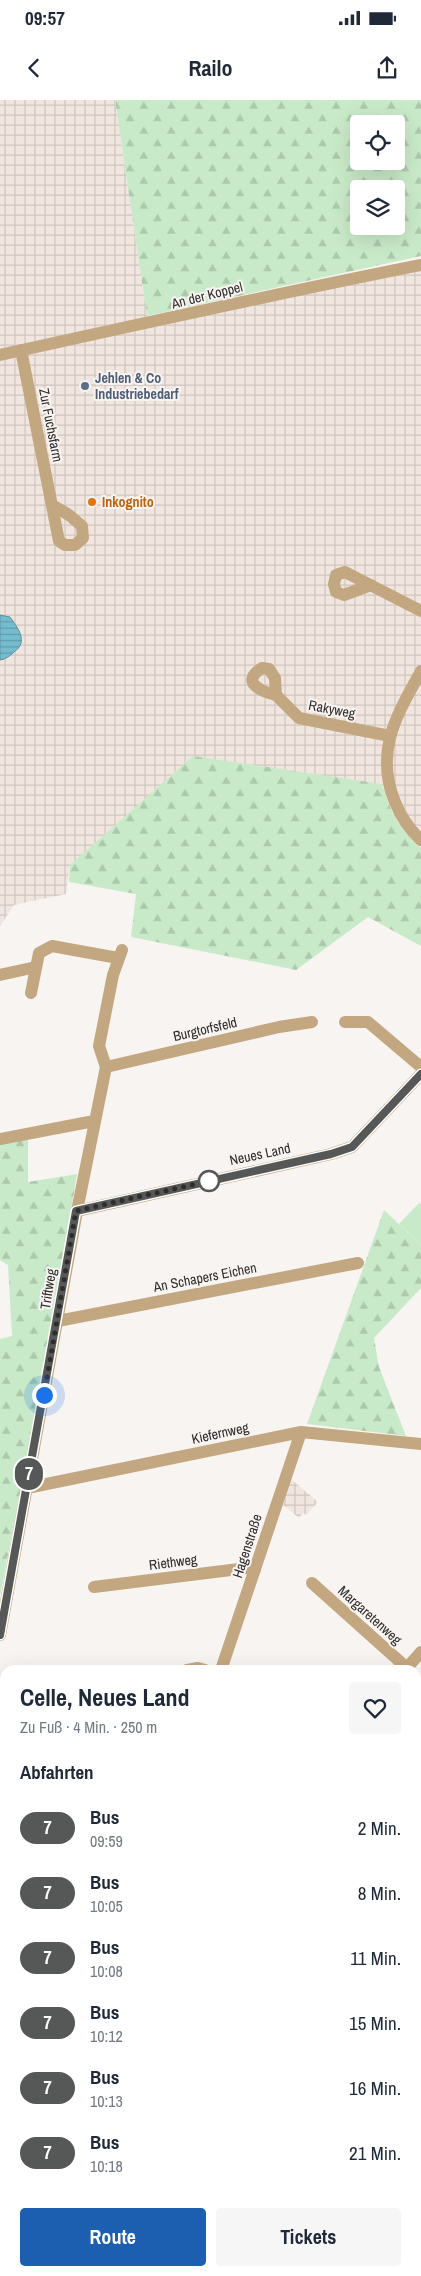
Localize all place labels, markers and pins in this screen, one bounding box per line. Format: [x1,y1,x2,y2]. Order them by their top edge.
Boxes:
place label: Jehlen & Co Industriebedarf [95,369,179,403]
marker: Jehlen & Co Industriebedarf [79,380,91,392]
place label: Inkognito [102,493,154,511]
marker: Inkognito [86,496,98,508]
unlabelled marker [198,1170,220,1192]

